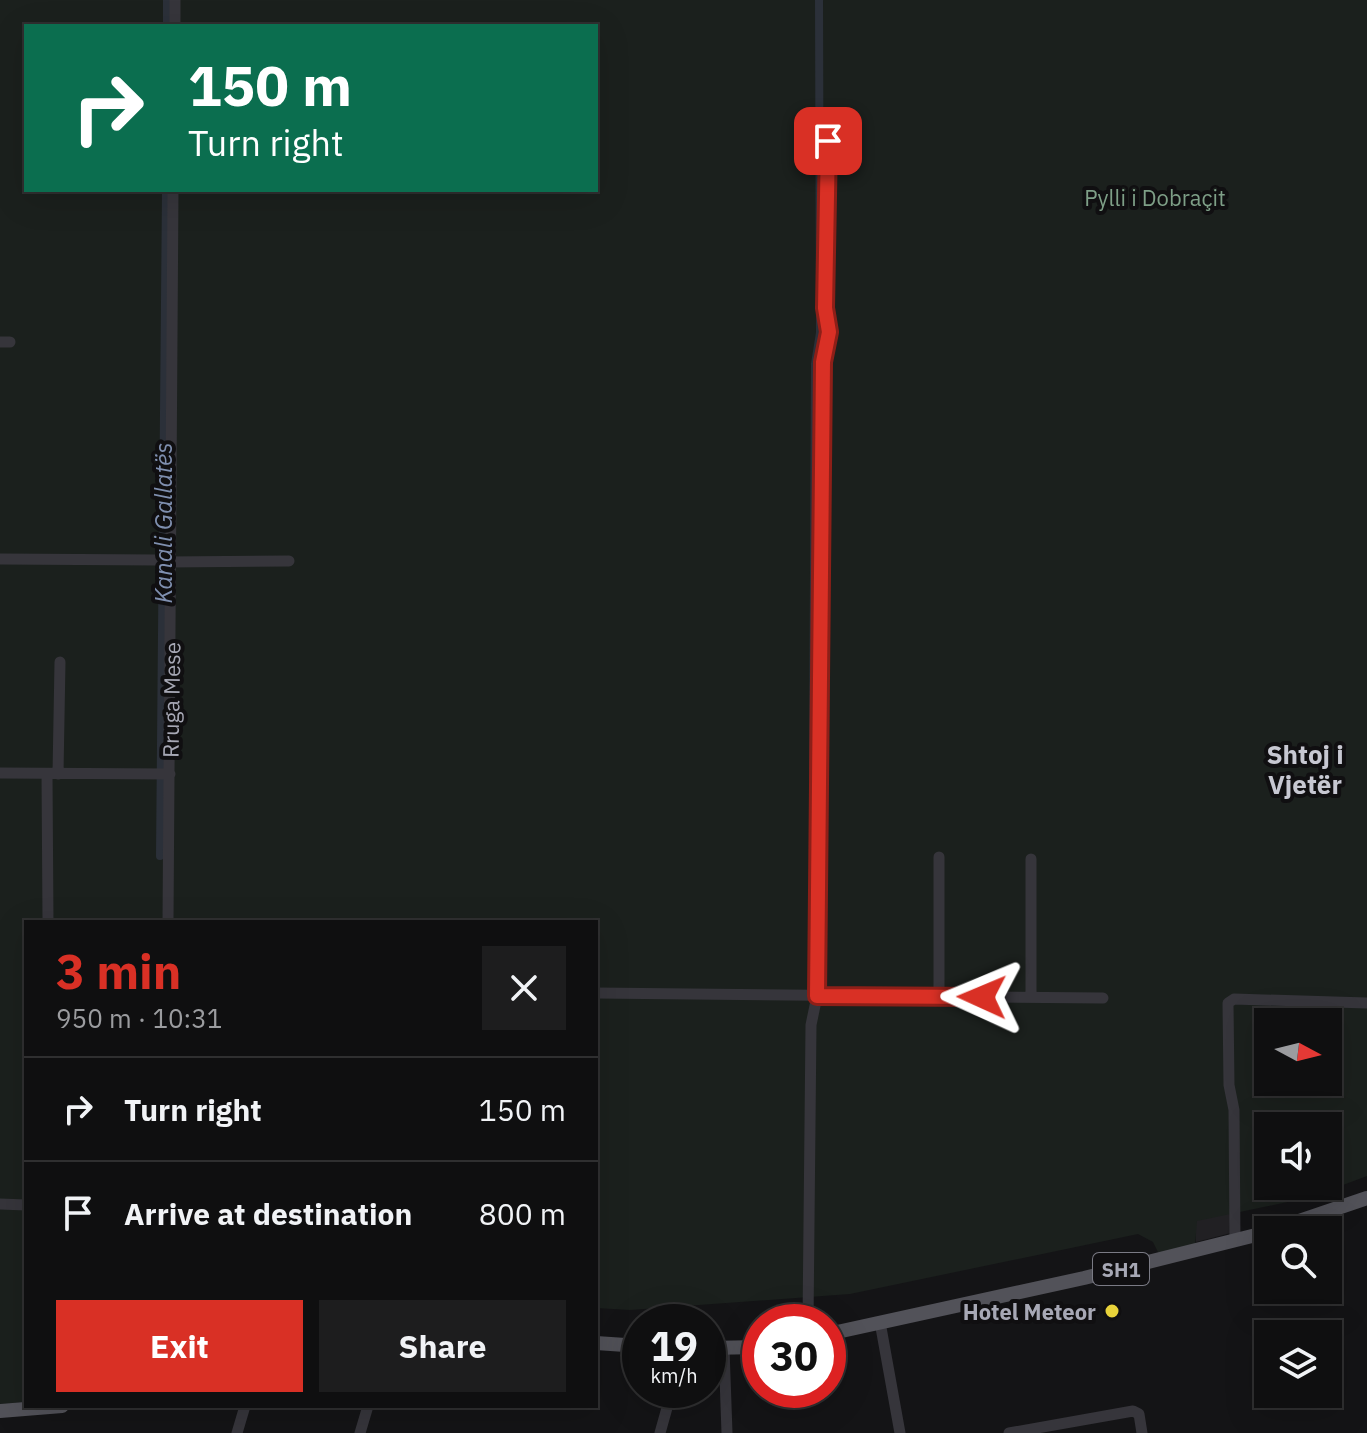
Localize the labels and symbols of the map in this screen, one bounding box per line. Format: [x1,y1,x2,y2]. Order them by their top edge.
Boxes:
pin [794,107,862,175]
park label: Pylli i Dobraçit [1084,183,1226,212]
water label: Kanali Gallatës [147,442,179,604]
street label: Rruga Mese [155,642,187,758]
district label: Shtoj i Vjetër [1266,737,1344,801]
position arrow [940,955,1024,1039]
north arrow [1254,1008,1342,1096]
road number: SH1 [1093,1253,1149,1285]
place label: Hotel Meteor [963,1297,1096,1326]
marker: Hotel Meteor [1103,1302,1121,1320]
speed limit sign: 30 [742,1304,846,1408]

